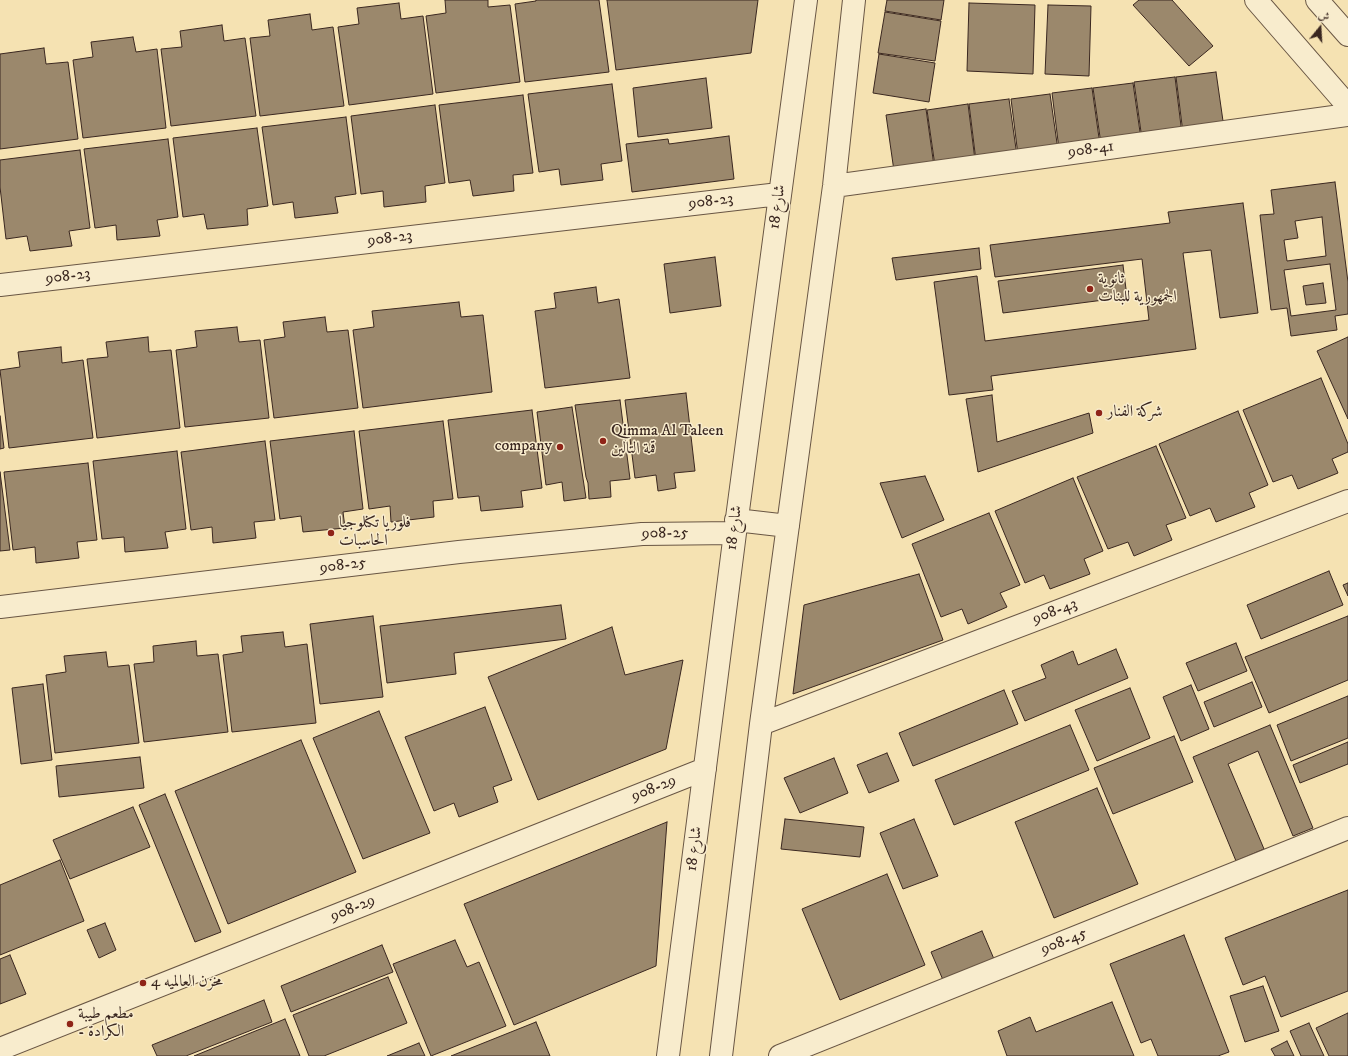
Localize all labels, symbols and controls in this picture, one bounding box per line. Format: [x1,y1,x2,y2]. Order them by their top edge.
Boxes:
north arrow [1300,8,1340,48]
text: ش [1316,8,1331,25]
street label: 908-41 [1067,137,1115,163]
street label: شارع 18 [765,183,791,231]
street label: 908-23 [688,190,734,214]
street label: 908-23 [367,227,413,251]
street label: 908-23 [45,265,91,289]
place label: ثانوية الجمهورية للبنات [1098,270,1177,308]
marker: ثانوية الجمهورية للبنات [1085,284,1095,294]
place label: شركة الفنار [1107,403,1163,423]
marker: شركة الفنار [1094,408,1104,418]
place label: Qimma Al Taleen قمة التالين [611,422,724,460]
marker: Qimma Al Taleen قمة التالين [598,436,608,446]
place label: company [495,437,552,457]
marker: company [555,442,565,452]
street label: شارع 18 [723,504,747,552]
place label: فلوريا تكنلوجيا الحاسبات [339,514,411,552]
street label: 908-25 [641,524,689,544]
marker: فلوريا تكنلوجيا الحاسبات [326,528,336,538]
street label: 908-25 [319,554,367,578]
street label: 908-43 [1030,595,1080,629]
street label: 908-29 [629,771,679,807]
street label: شارع 18 [683,825,707,873]
street label: 908-29 [328,891,378,927]
street label: 908-45 [1038,924,1090,960]
place label: مخزن العالميه 4 [151,973,223,993]
marker: مخزن العالميه 4 [138,978,148,988]
place label: مطعم طيبة - الكرادة [78,1005,134,1043]
marker: مطعم طيبة - الكرادة [65,1019,75,1029]

